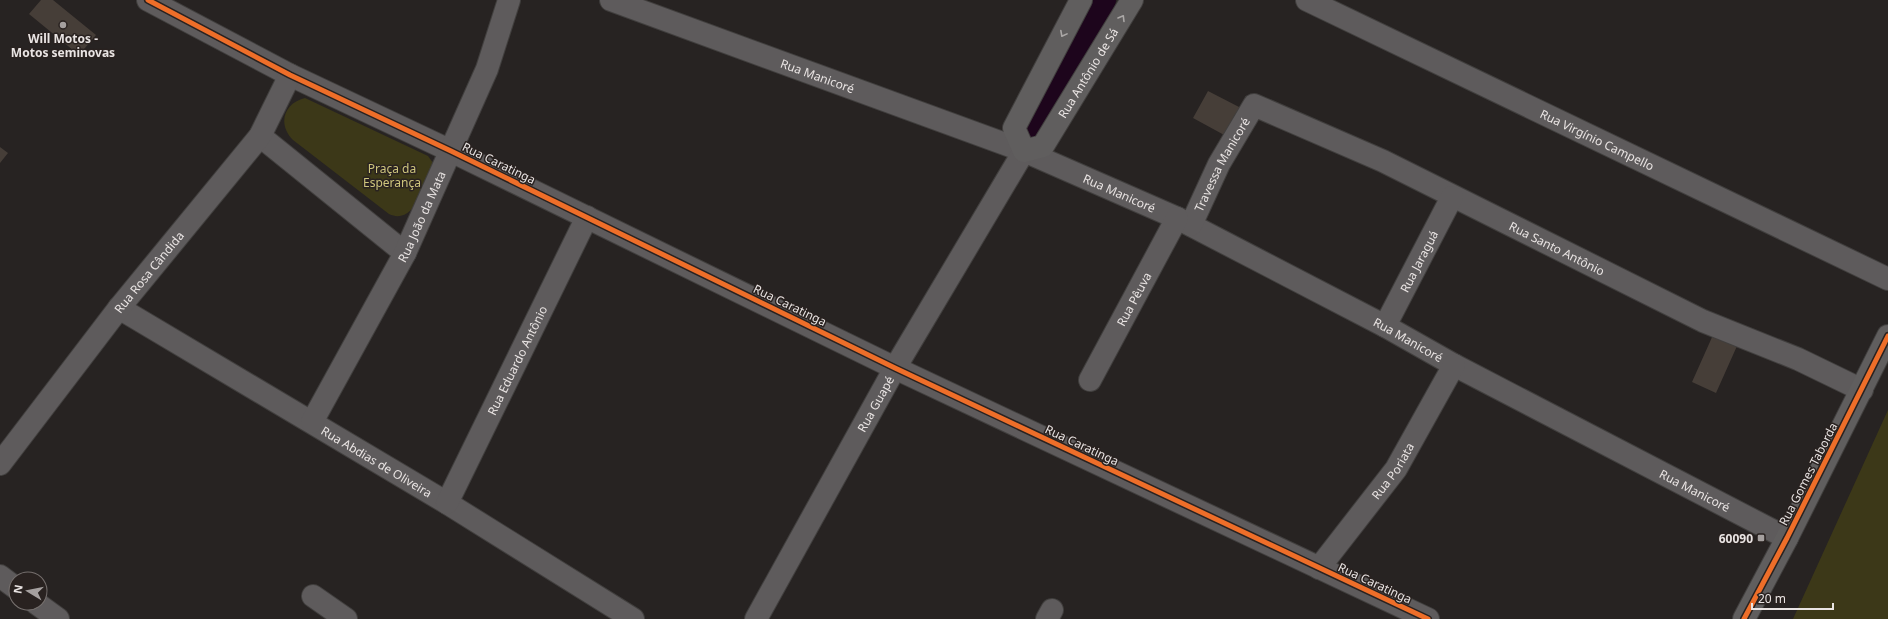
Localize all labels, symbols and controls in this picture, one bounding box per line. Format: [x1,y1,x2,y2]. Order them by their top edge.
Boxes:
one-way arrow [1117,15,1125,22]
marker: Will Motos - Motos seminovas [58,20,68,30]
street label: Rua Antônio de Sá [1054,24,1122,121]
place label: Will Motos - Motos seminovas [11,30,115,61]
one-way arrow [1061,30,1068,38]
street label: Rua Manicoré [778,54,857,97]
street label: Rua Virgínio Campello [1537,105,1657,174]
street label: Travessa Manicoré [1190,114,1254,214]
street label: Rua Caratinga [460,138,538,188]
park label: Praça da Esperança [363,160,421,191]
street label: Rua João da Mata [393,168,449,265]
street label: Rua Manicoré [1081,170,1159,216]
street label: Rua Santo Antônio [1506,217,1608,279]
street label: Rua Rosa Cândida [110,227,187,316]
street label: Rua Jaraguá [1395,227,1442,295]
street label: Rua Pêuva [1112,269,1155,329]
street label: Rua Caratinga [751,280,829,330]
street label: Rua Eduardo Antônio [483,303,551,418]
street label: Rua Manicoré [1371,313,1446,366]
street label: Rua Guapé [853,372,898,435]
street label: Rua Gomes Taborda [1775,420,1841,528]
street label: Rua Caratinga [1042,421,1122,469]
street label: Rua Abdias de Oliveira [318,422,435,501]
street label: Rua Poriata [1367,439,1418,503]
street label: Rua Manicoré [1657,465,1733,516]
place label: 60090 [1719,530,1753,547]
marker: 60090 [1756,533,1766,543]
street label: Rua Caratinga [1335,559,1415,607]
north arrow [8,571,48,611]
text: N [9,583,26,595]
scale bar [1752,585,1833,611]
text: 20 m [1758,590,1786,607]

